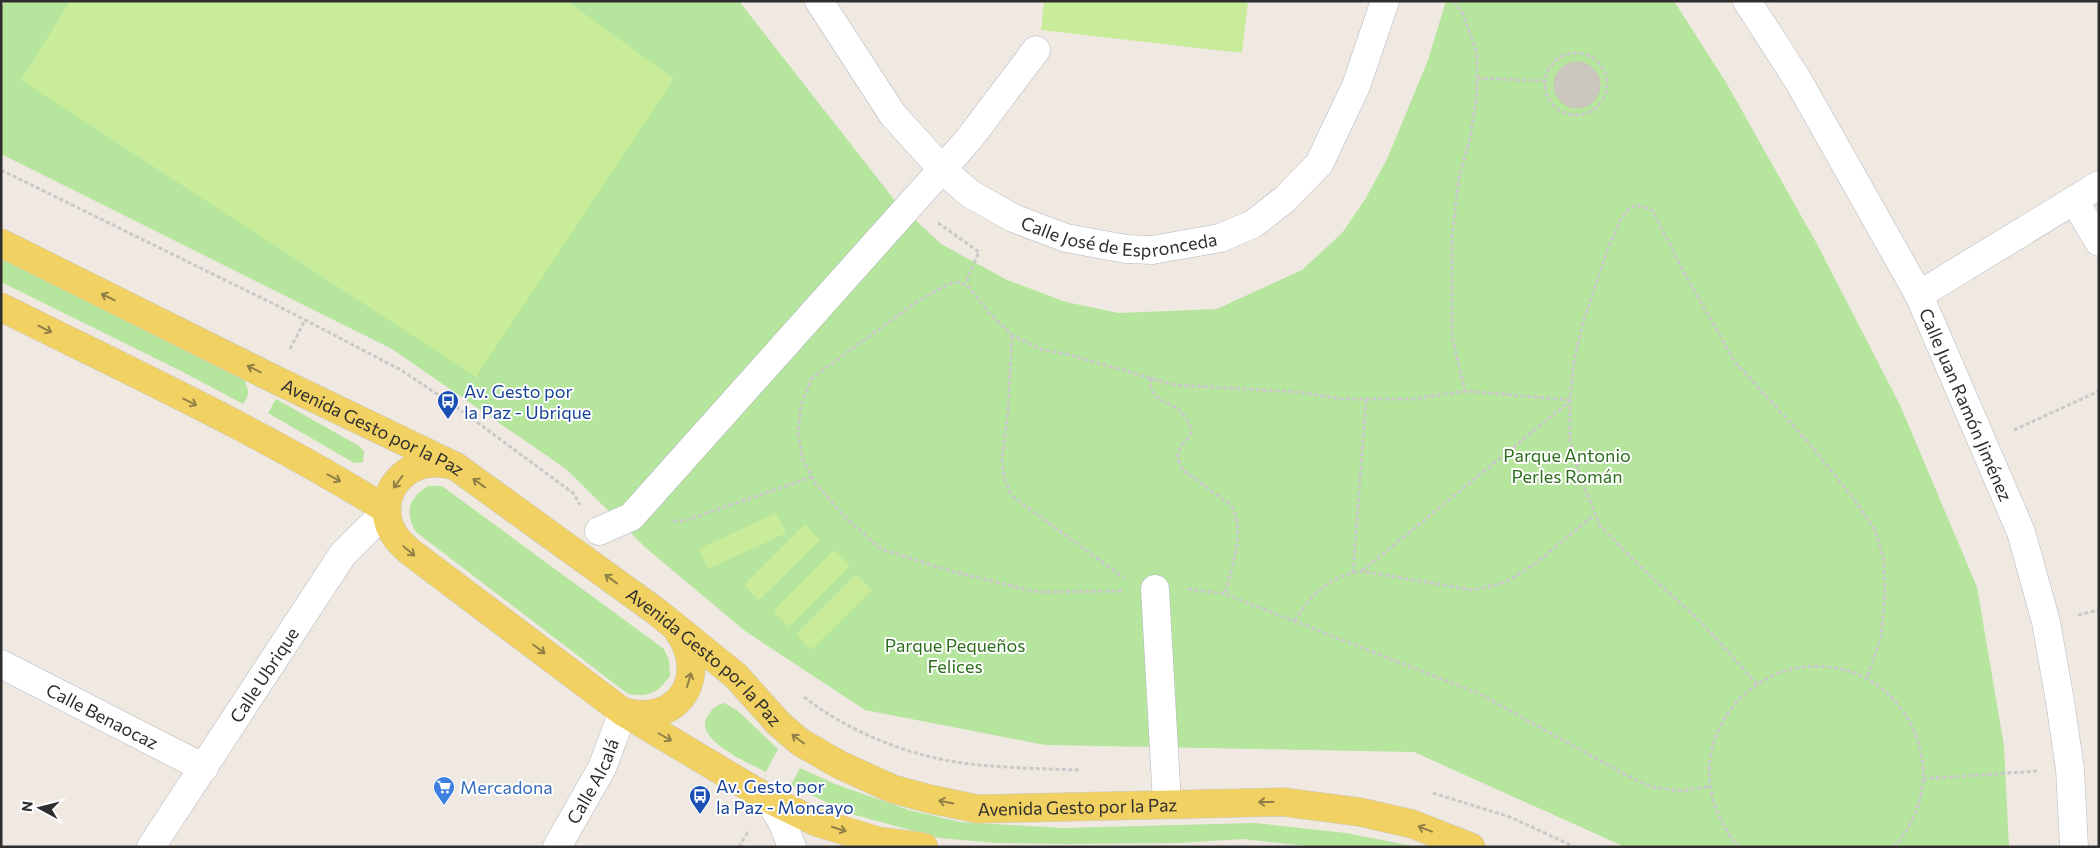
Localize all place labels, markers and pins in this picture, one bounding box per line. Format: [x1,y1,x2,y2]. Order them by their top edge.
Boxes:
place label: Av. Gesto por la Paz - Ubrique [464,380,591,423]
bus stop icon: Av. Gesto por la Paz - Ubrique [436,389,460,420]
supermarket icon: Mercadona [432,775,456,806]
place label: Av. Gesto por la Paz - Moncayo [716,775,854,818]
place label: Mercadona [460,776,553,798]
bus stop icon: Av. Gesto por la Paz - Moncayo [688,784,712,815]

